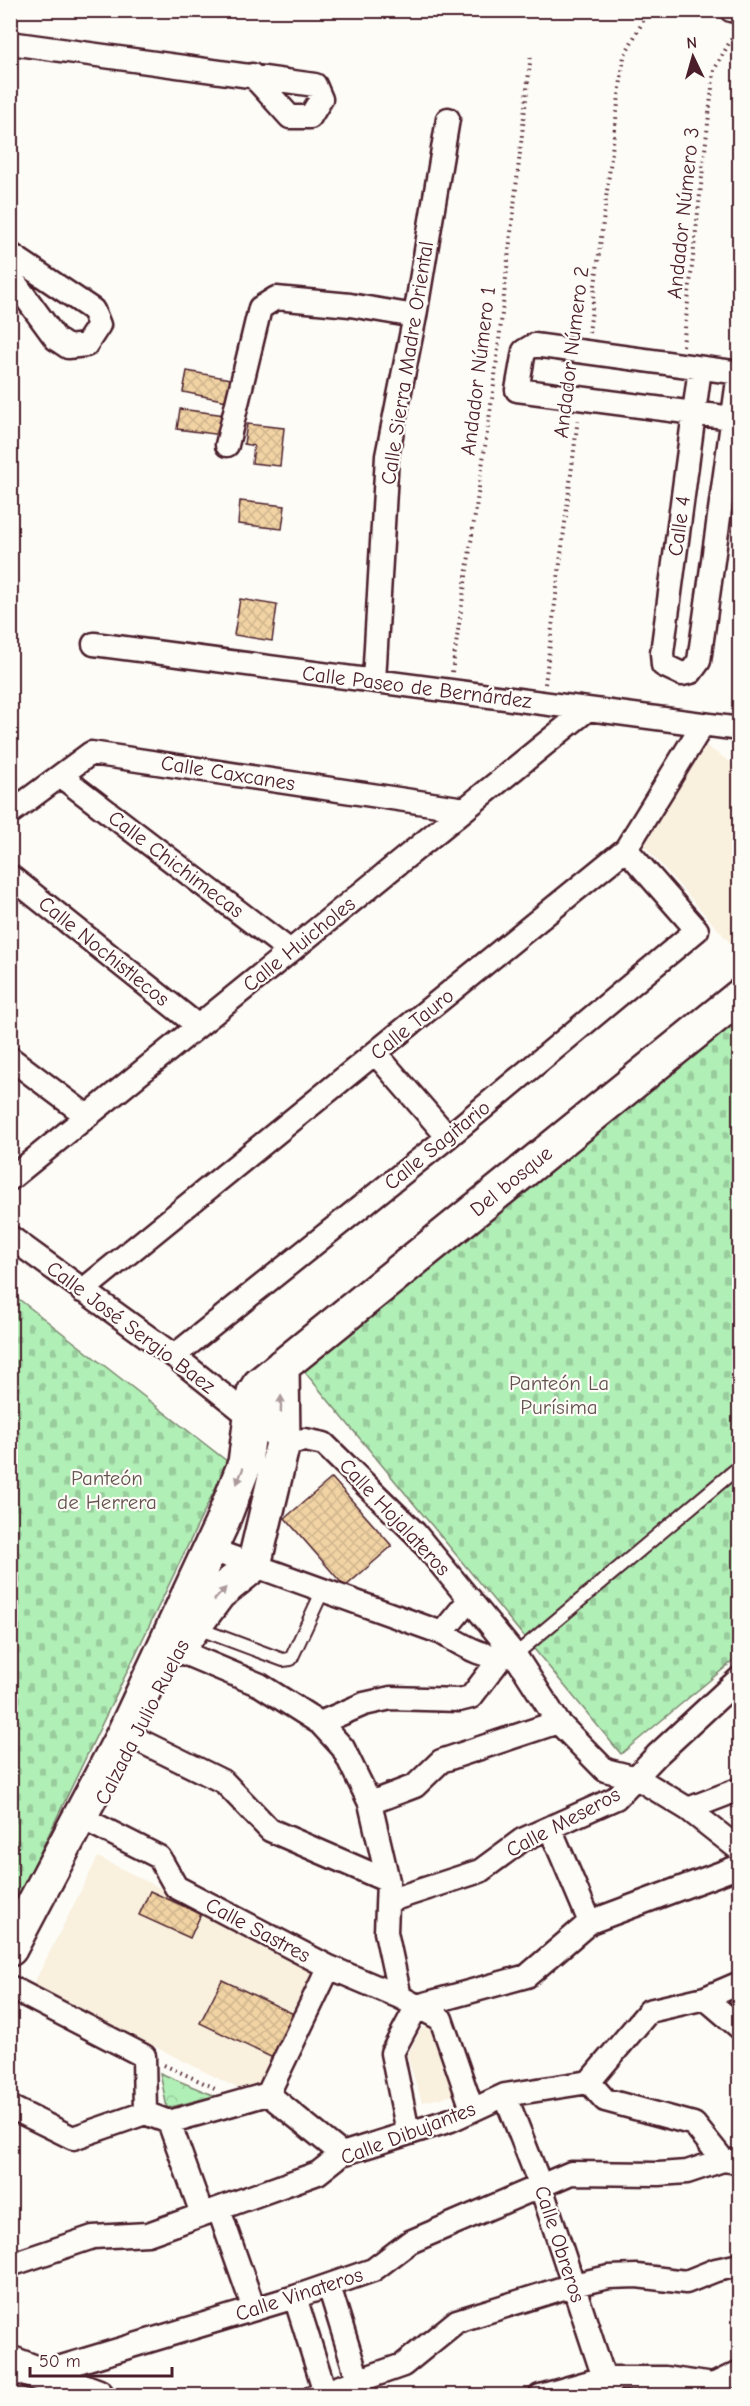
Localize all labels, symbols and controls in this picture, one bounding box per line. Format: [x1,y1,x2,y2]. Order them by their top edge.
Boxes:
north arrow [663,27,723,87]
text: N [686,34,698,52]
street label: Andador Número 3 [662,126,704,300]
street label: Calle Sierra Madre Oriental [376,240,438,486]
street label: Andador Número 2 [549,265,593,439]
street label: Andador Número 1 [456,285,500,457]
street label: Calle 4 [663,494,695,558]
street label: Calle Paseo de Bernárdez [301,661,533,713]
street label: Calle Caxcanes [159,751,297,795]
street label: Calle Chichimecas [104,805,248,923]
street label: Calle Nochistlecos [34,891,174,1011]
street label: Calle Huicholes [238,891,360,997]
street label: Calle Tauro [366,983,458,1065]
street label: Calle Sagitario [379,1095,495,1195]
street label: Del bosque [465,1141,557,1221]
street label: Calle José Sergio Baez [42,1256,220,1398]
park label: Panteón La Purísima [509,1371,609,1419]
one-way arrow [277,1395,286,1414]
street label: Calle Hojalateros [335,1453,455,1581]
park label: Panteón de Herrera [57,1466,157,1514]
one-way arrow [235,1468,245,1486]
one-way arrow [213,1586,227,1601]
street label: Calzada Julio Ruelas [90,1635,194,1809]
street label: Calle Meseros [502,1782,624,1862]
street label: Calle Sastres [202,1892,314,1968]
street label: Calle Dibujantes [337,2096,479,2170]
street label: Calle Obreros [530,2183,590,2305]
street label: Calle Vinateros [232,2262,366,2326]
scale bar [30,2340,172,2378]
text: 50 m [39,2351,81,2372]

